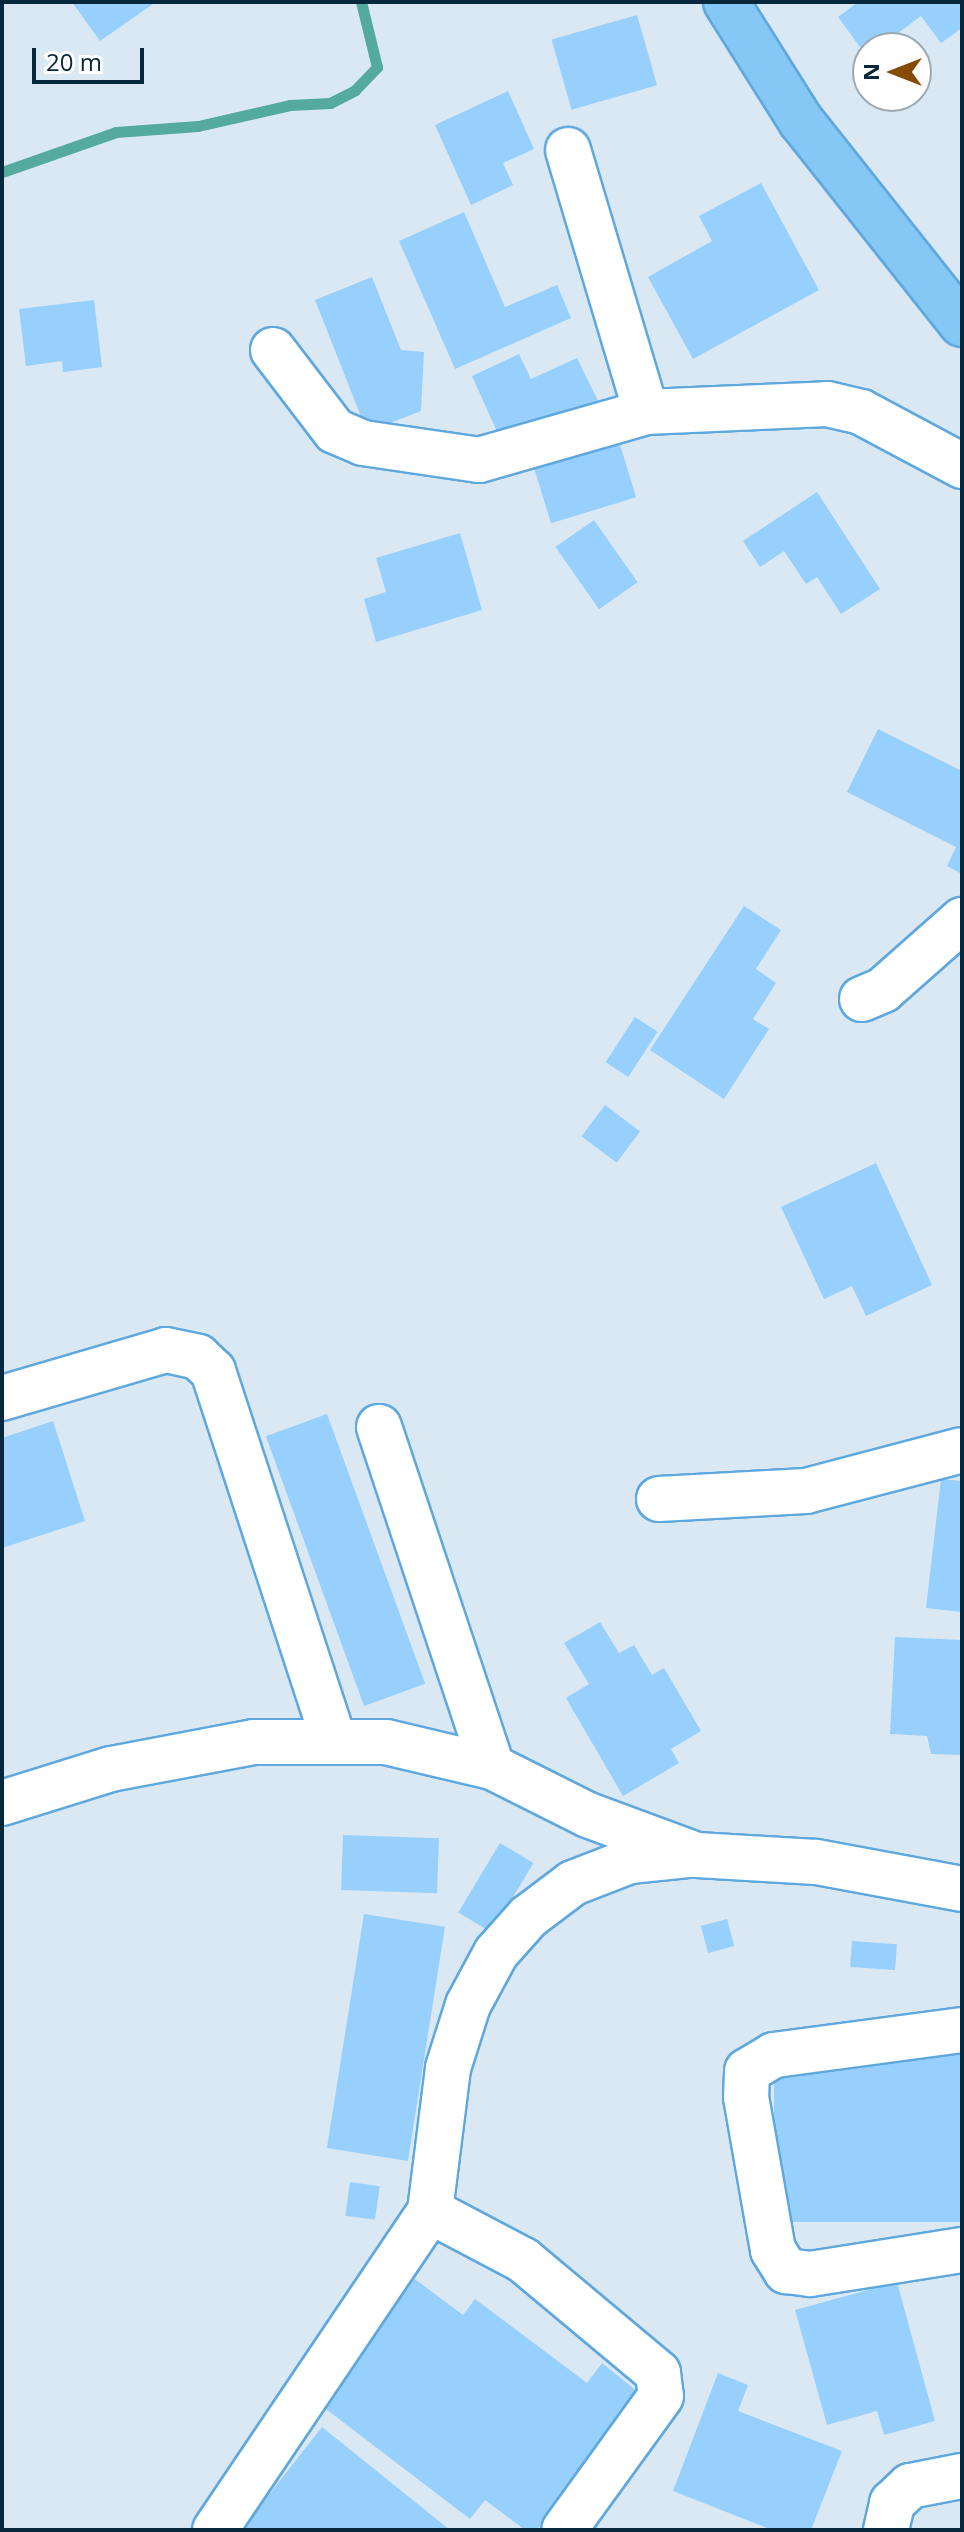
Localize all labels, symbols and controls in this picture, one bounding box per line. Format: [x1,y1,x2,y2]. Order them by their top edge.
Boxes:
scale bar [36,32,148,82]
north arrow [852,32,932,112]
text: 20 m [46,45,102,78]
text: N [855,63,885,81]

